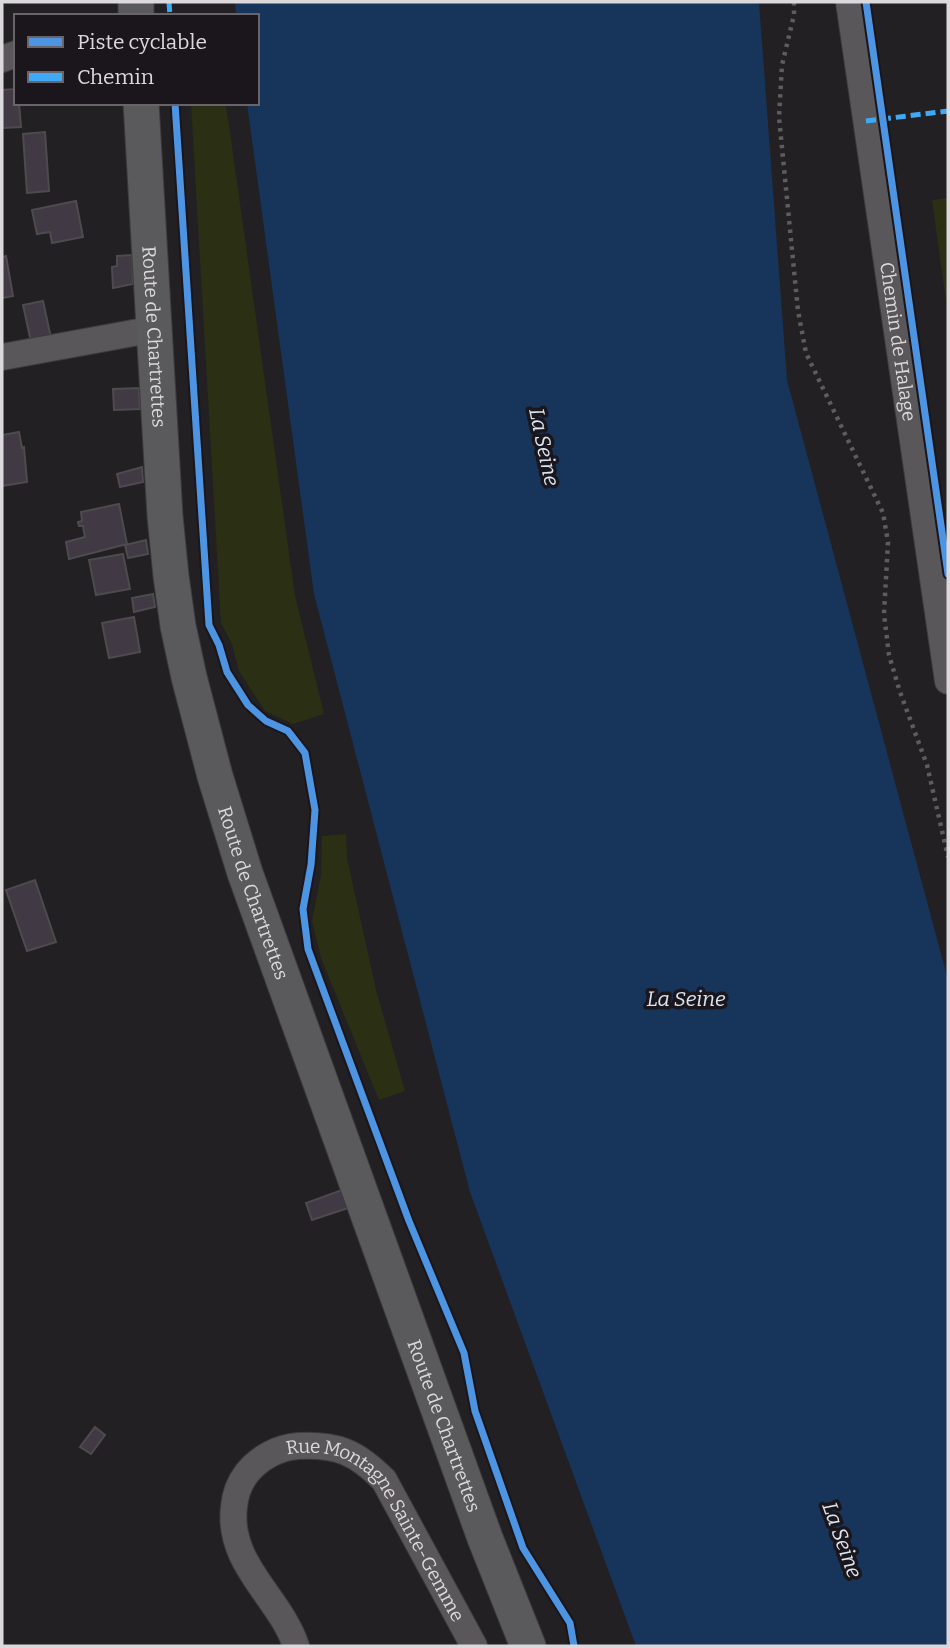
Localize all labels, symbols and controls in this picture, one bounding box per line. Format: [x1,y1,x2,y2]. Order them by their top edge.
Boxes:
legend [14,14,259,105]
text: Piste cyclable [77,29,207,55]
text: Chemin [77,64,154,90]
street label: Route de Chartrettes [138,245,171,428]
street label: Chemin de Halage [876,260,921,423]
water label: La Seine [523,406,565,489]
street label: Route de Chartrettes [213,803,294,983]
water label: La Seine [646,986,726,1012]
street label: Route de Chartrettes [403,1336,486,1515]
street label: Rue Montagne Sainte-Gemme [284,1434,470,1625]
water label: La Seine [816,1498,868,1582]

